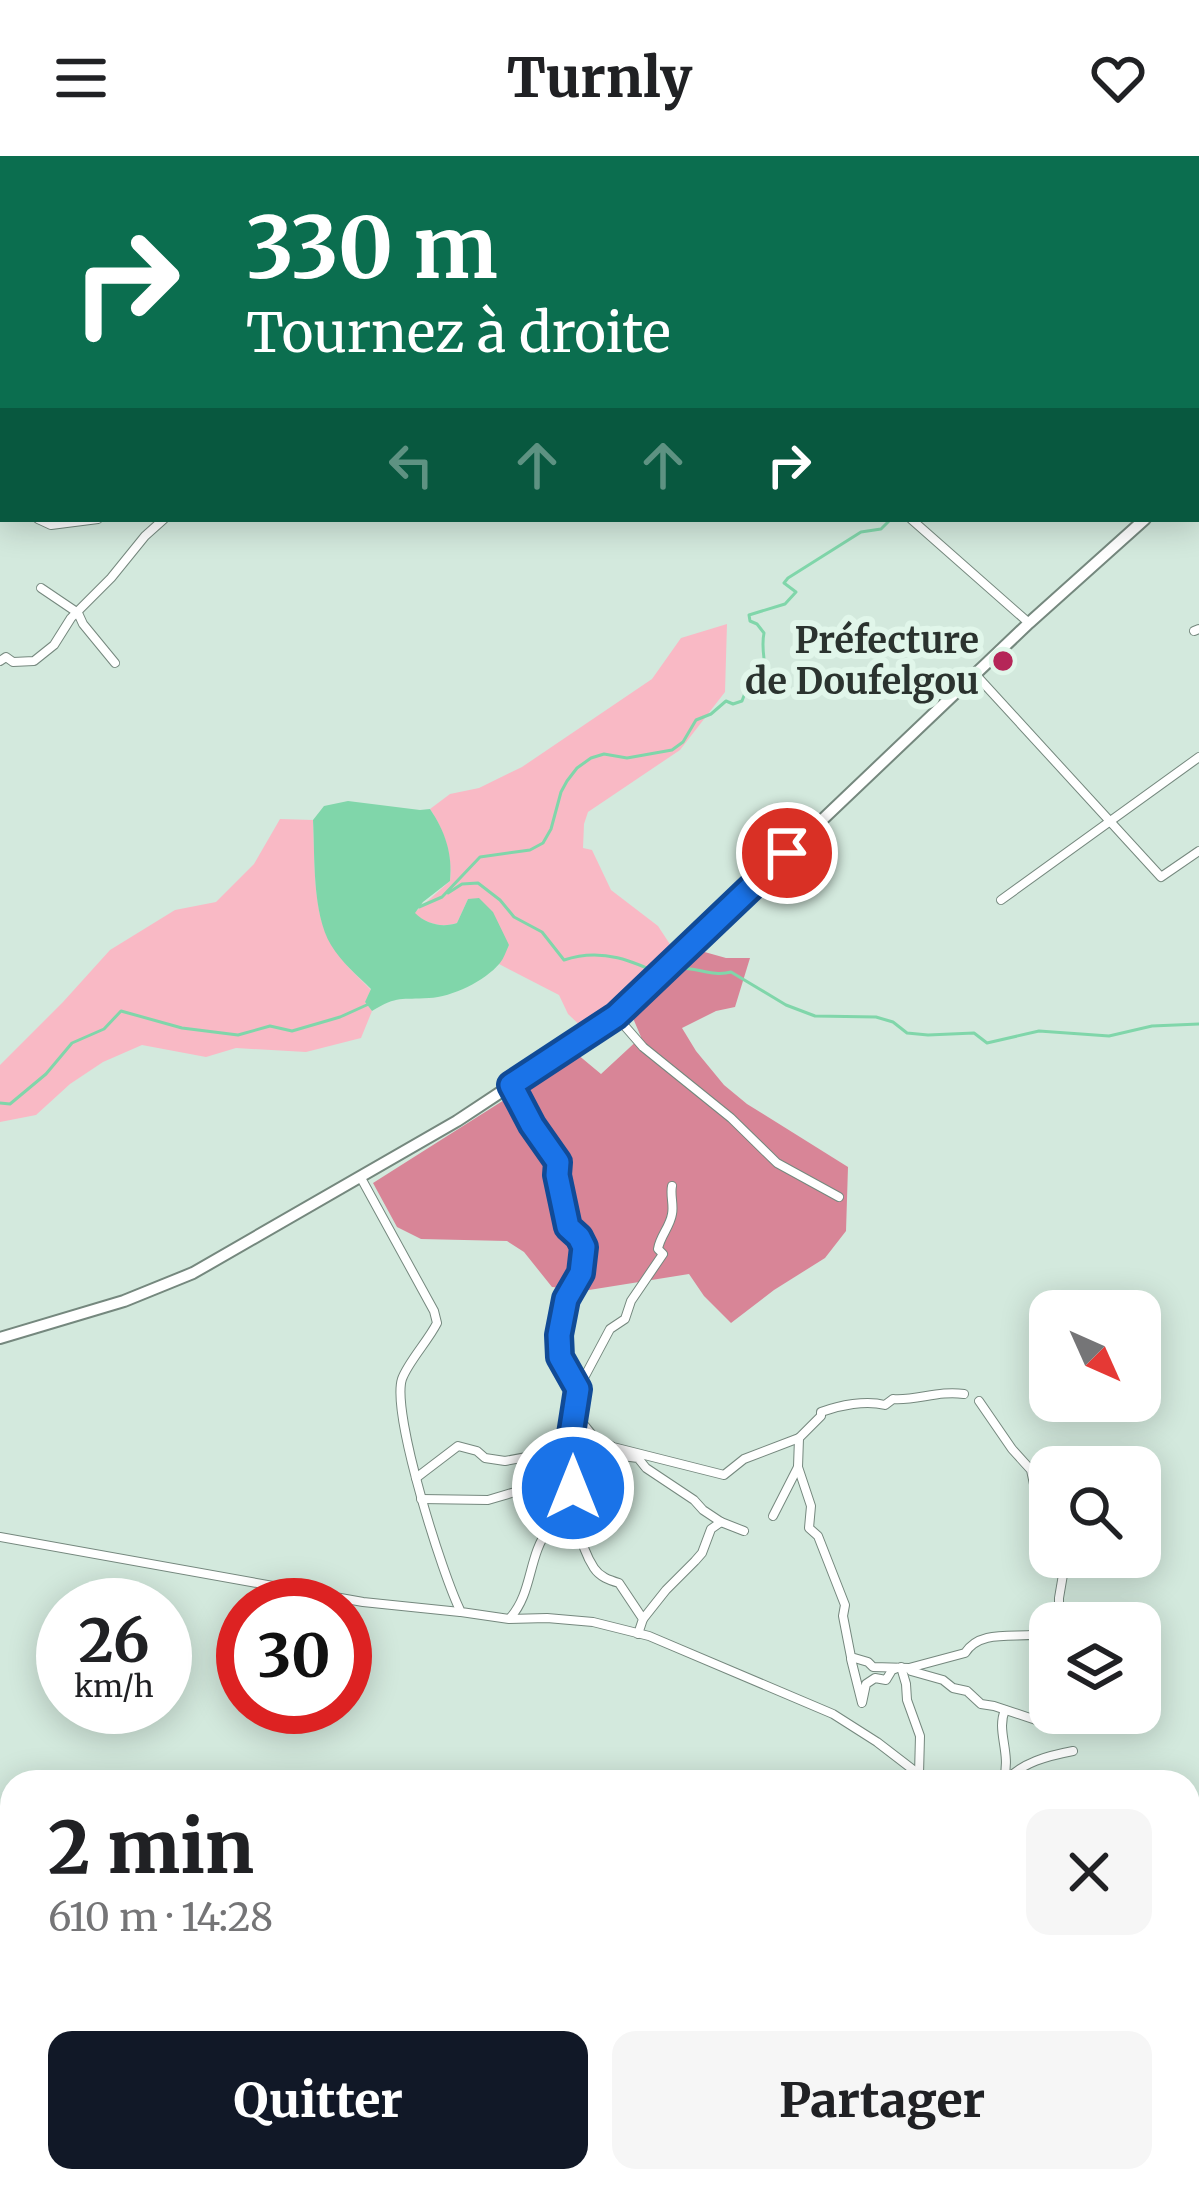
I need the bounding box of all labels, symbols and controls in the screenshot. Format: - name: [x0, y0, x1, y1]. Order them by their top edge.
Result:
- text: Turnly: [507, 44, 692, 112]
- icon: menu: [48, 45, 114, 111]
- icon: heart: [1085, 45, 1151, 111]
- text: 330 m: [246, 195, 498, 301]
- icon: right: [48, 204, 204, 360]
- text: Tournez à droite: [246, 299, 671, 367]
- icon: left: [378, 432, 444, 498]
- icon: ahead: [504, 432, 570, 498]
- icon: ahead: [630, 432, 696, 498]
- icon: right: [756, 432, 822, 498]
- place label: Préfecture de Doufelgou: [745, 618, 979, 704]
- marker: Préfecture de Doufelgou: [990, 648, 1016, 674]
- pin: [736, 802, 838, 904]
- icon: arrive: [754, 820, 820, 886]
- north arrow: [1029, 1290, 1161, 1422]
- map controls: [1029, 1290, 1161, 1734]
- position arrow: [510, 1425, 636, 1551]
- button: search: [1029, 1446, 1161, 1578]
- speed limit sign: 30: [216, 1578, 372, 1734]
- button: layers: [1029, 1602, 1161, 1734]
- text: 26: [78, 1603, 150, 1678]
- text: km/h: [74, 1667, 154, 1705]
- text: 2 min: [48, 1802, 254, 1893]
- button: close: [1026, 1809, 1152, 1935]
- text: 610 m · 14:28: [48, 1893, 273, 1942]
- button: Quitter: [48, 2031, 588, 2169]
- button: Partager: [612, 2031, 1152, 2169]

